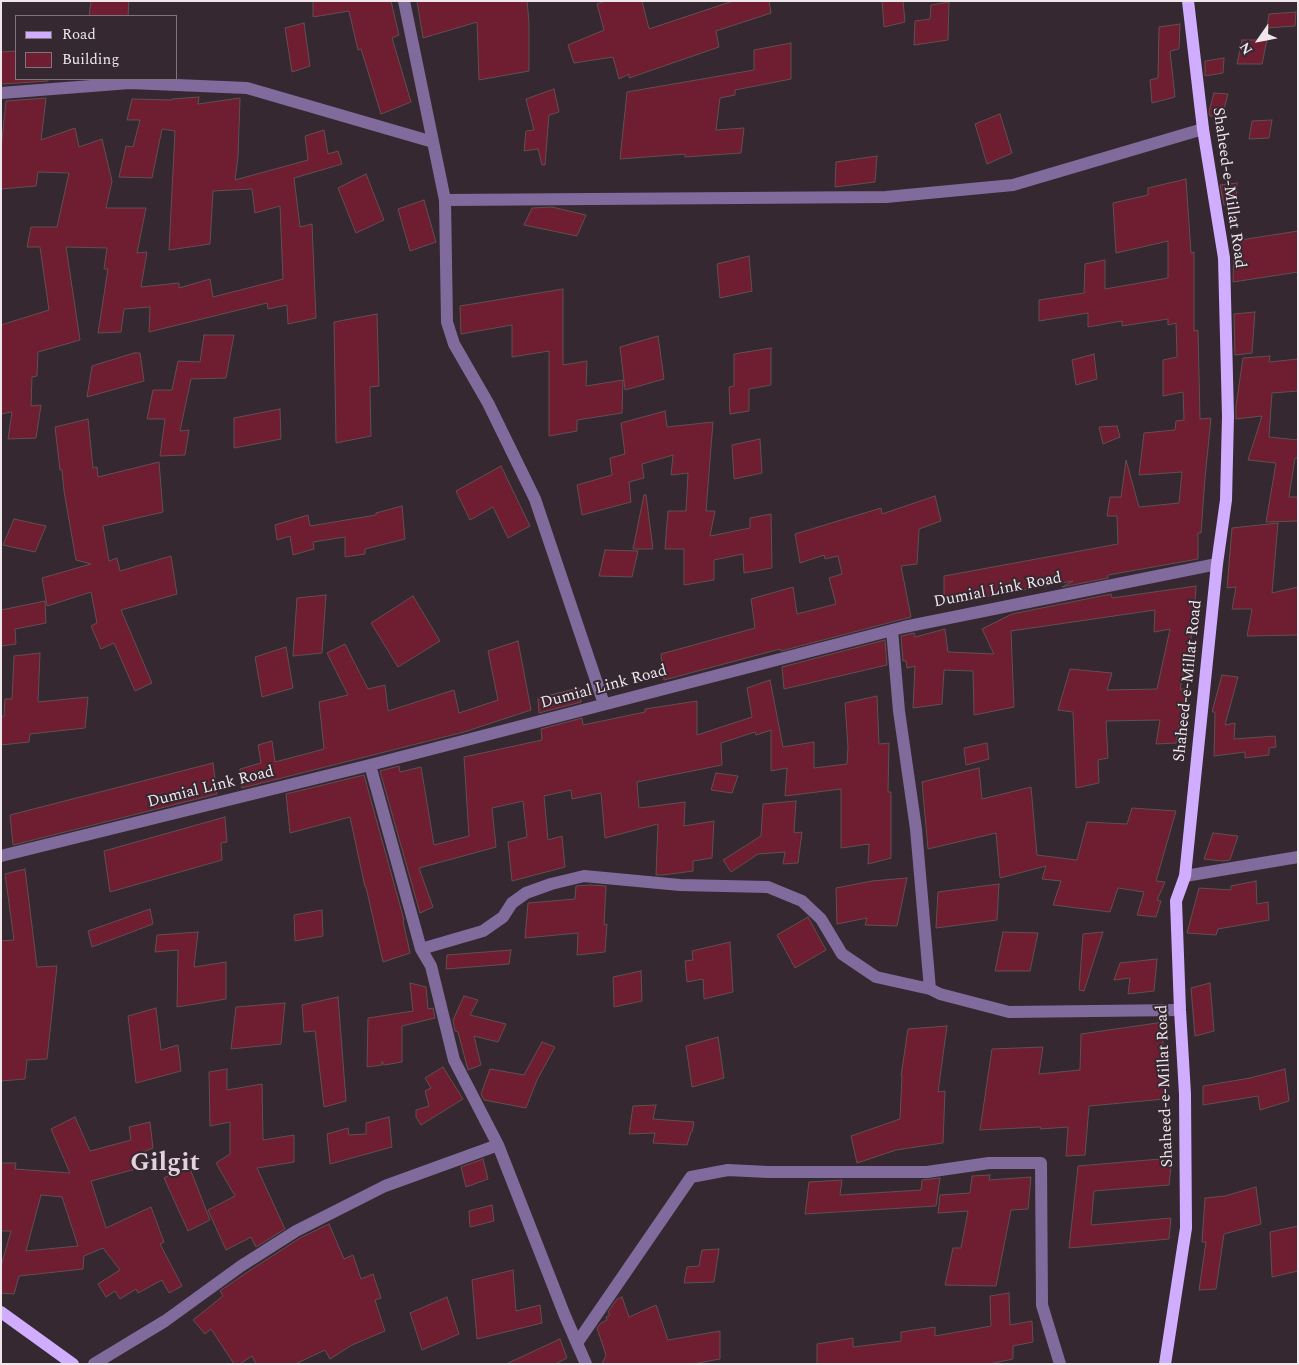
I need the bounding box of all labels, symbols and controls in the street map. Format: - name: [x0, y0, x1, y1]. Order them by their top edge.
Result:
- legend: [15, 15, 178, 80]
- north arrow: [1234, 15, 1284, 65]
- text: Road: [62, 23, 96, 46]
- text: N: [1234, 38, 1258, 59]
- text: Building: [62, 48, 119, 71]
- street label: Shaheed-e-Millat Road: [1207, 106, 1249, 270]
- street label: Dumial Link Road: [932, 569, 1064, 613]
- street label: Shaheed-e-Millat Road: [1171, 599, 1207, 763]
- street label: Dumial Link Road: [539, 662, 669, 714]
- street label: Dumial Link Road: [146, 763, 276, 813]
- street label: Shaheed-e-Millat Road: [1154, 1004, 1178, 1168]
- district label: Gilgit: [130, 1149, 200, 1181]

